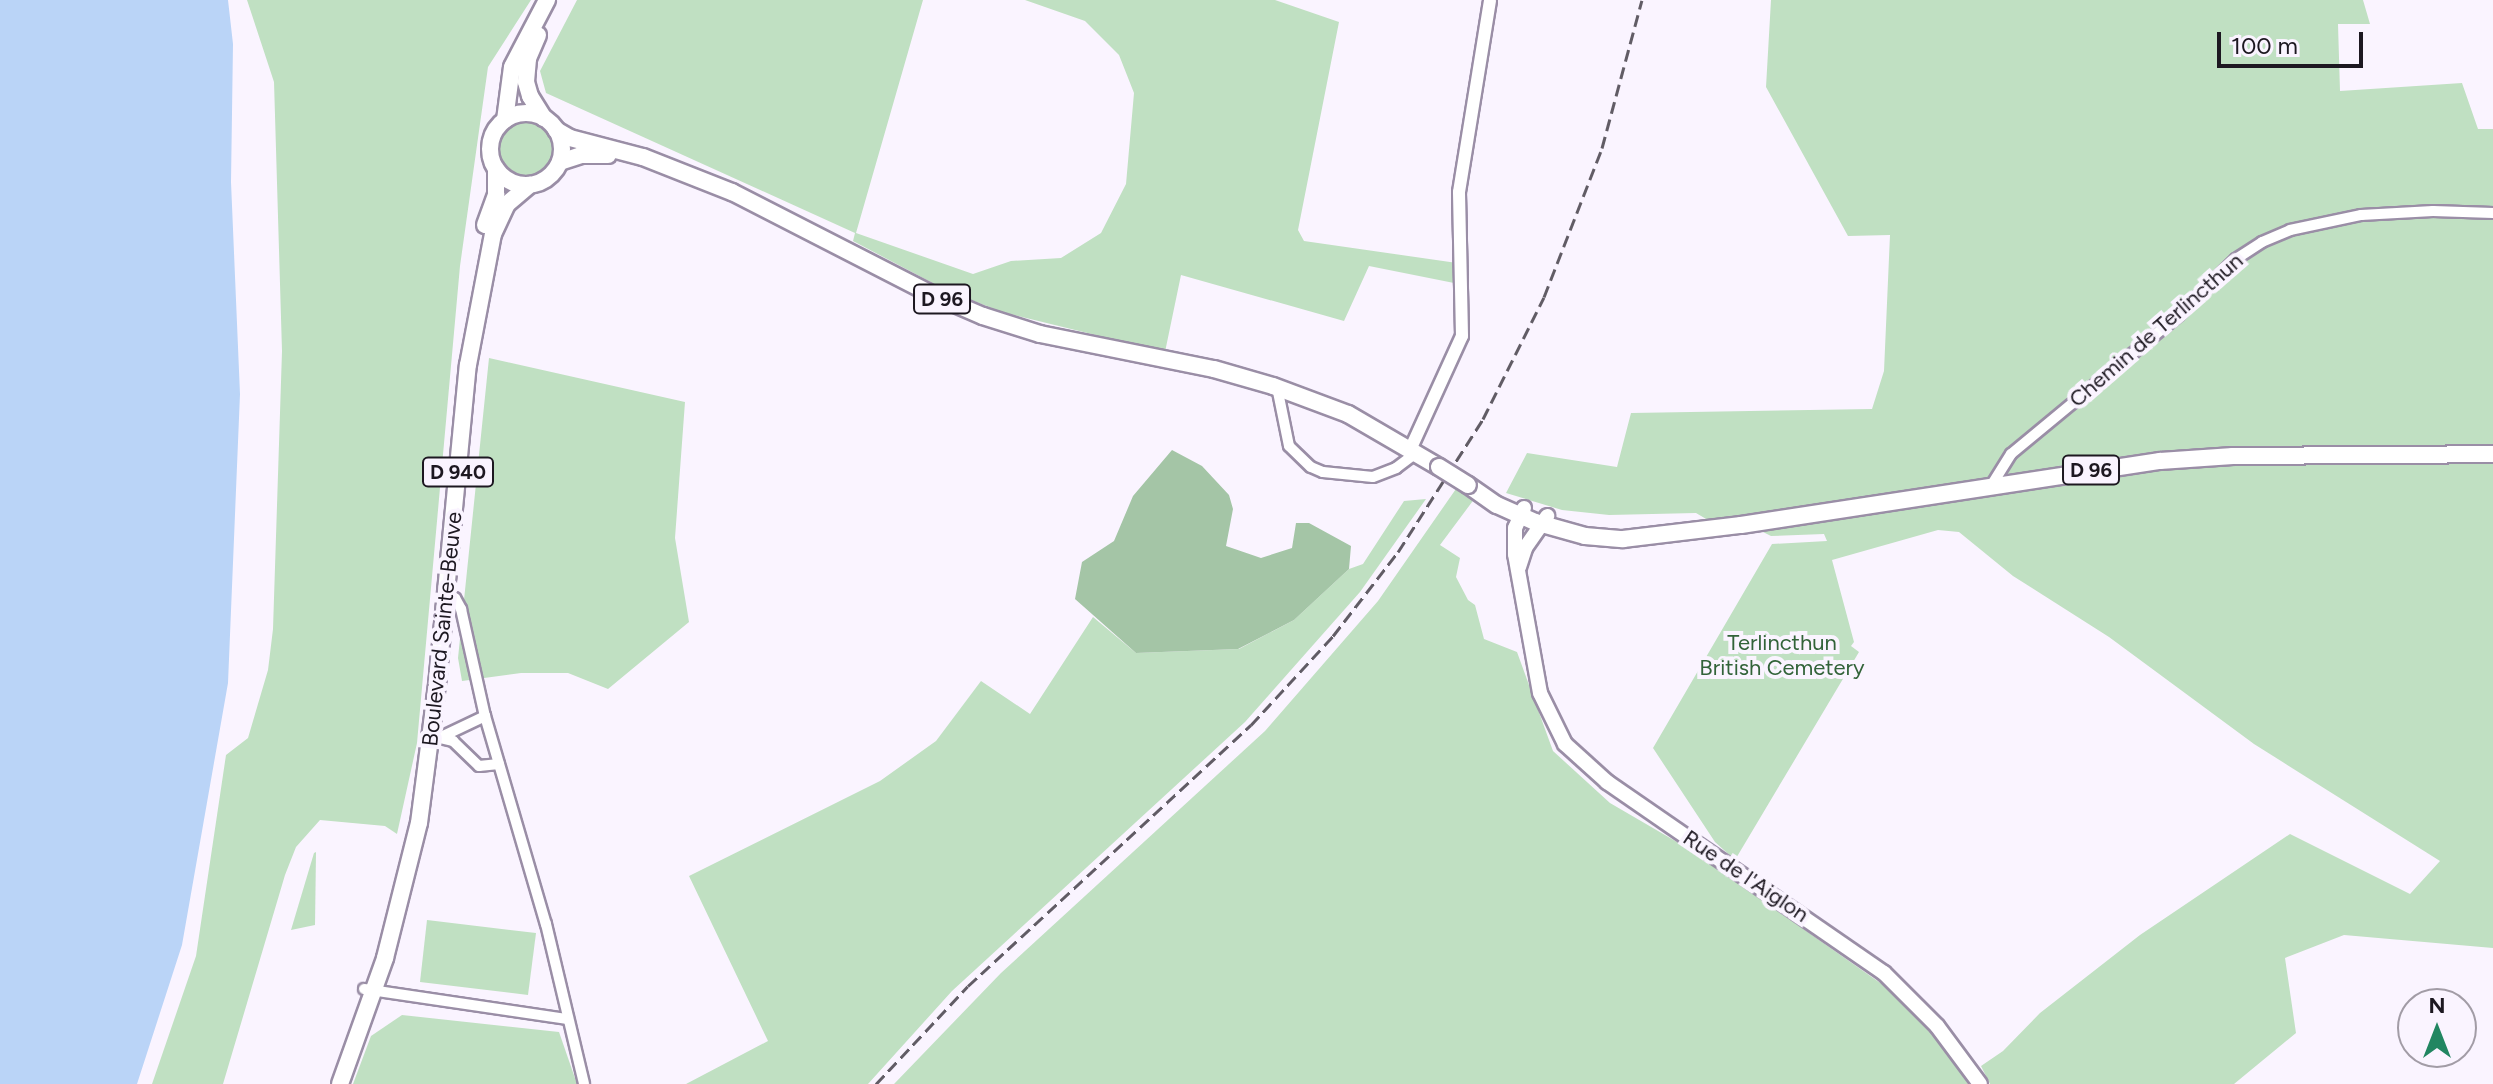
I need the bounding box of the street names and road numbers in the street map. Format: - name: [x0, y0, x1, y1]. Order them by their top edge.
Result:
- street label: Chemin de Terlincthun: [2064, 247, 2248, 413]
- road number: D 96: [912, 283, 972, 315]
- road number: D 96: [2061, 454, 2121, 486]
- road number: D 940: [422, 456, 494, 488]
- street label: Boulevard Sainte-Beuve: [417, 510, 467, 748]
- street label: Rue de l'Aiglon: [1678, 824, 1814, 928]

